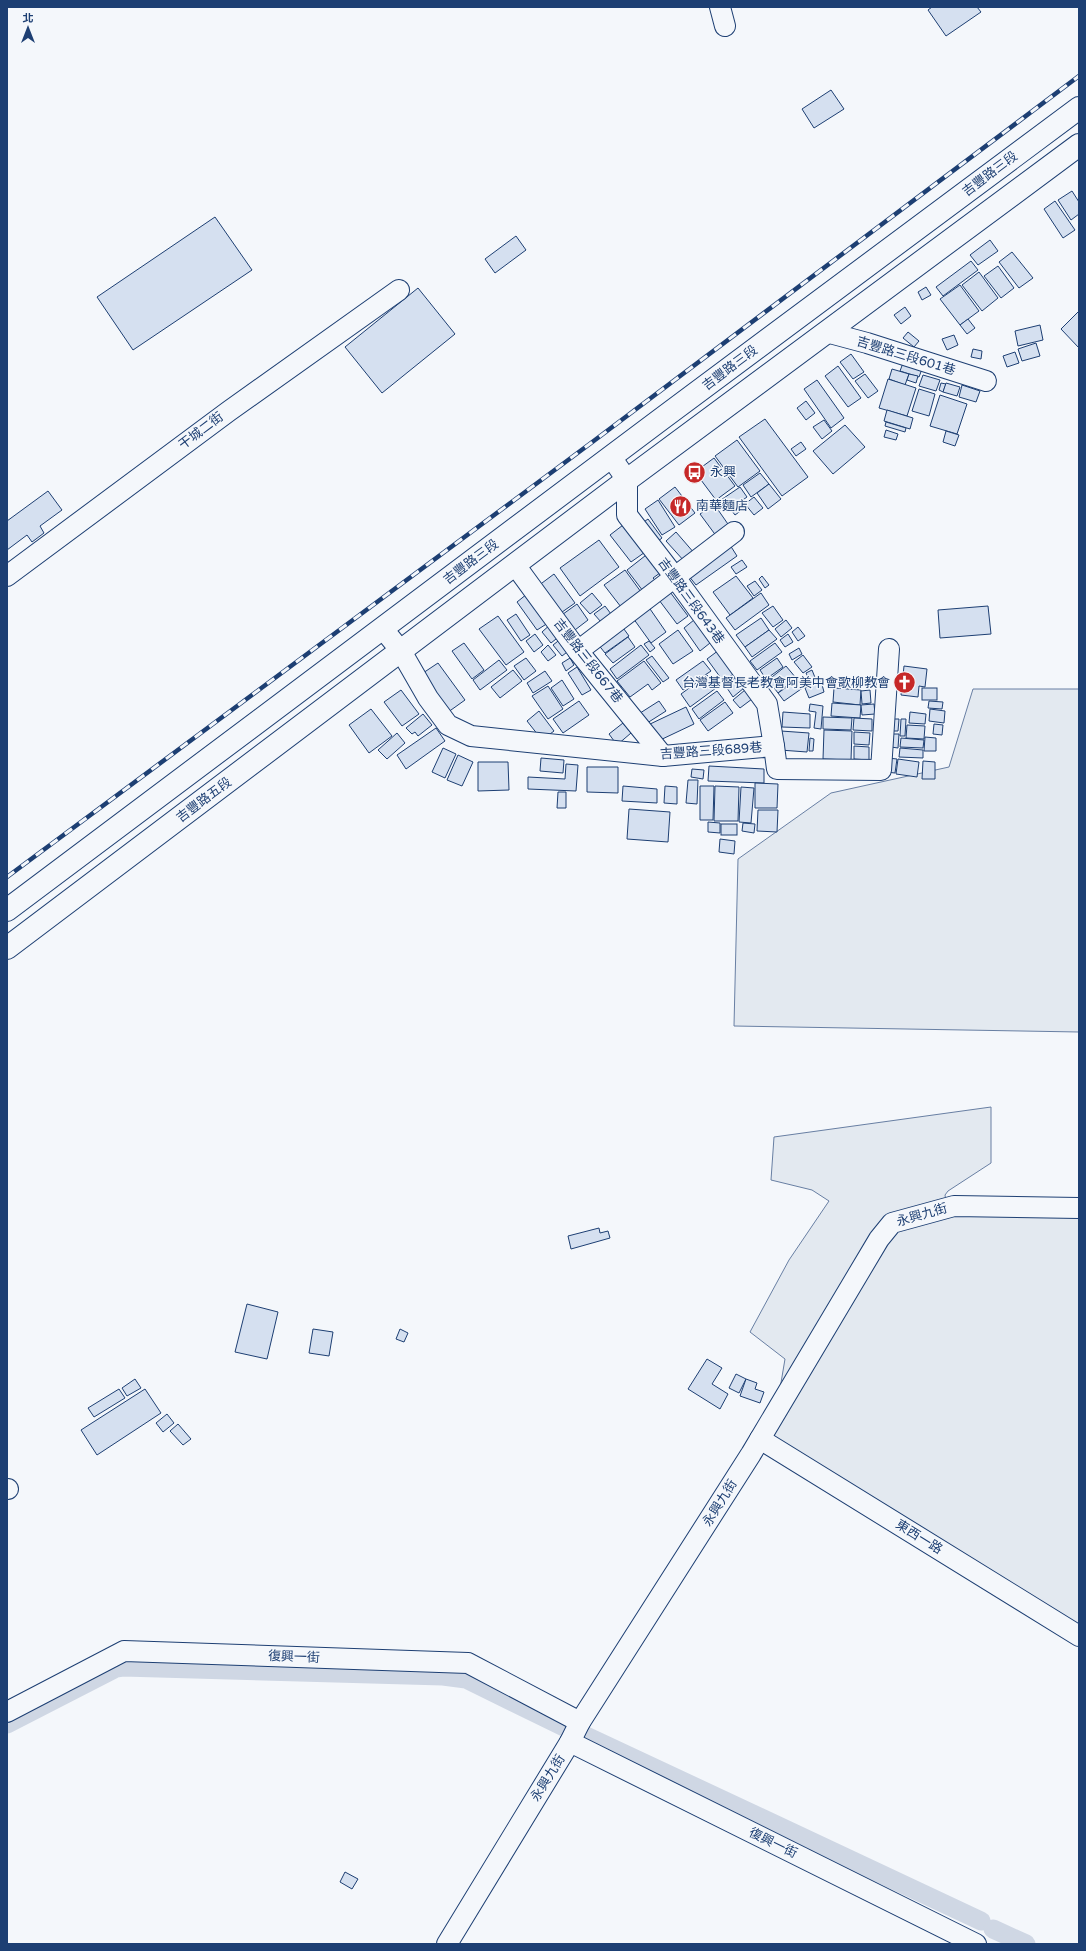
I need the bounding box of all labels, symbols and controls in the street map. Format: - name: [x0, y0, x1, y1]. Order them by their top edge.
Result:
- north arrow: [8, 8, 48, 48]
- text: 北: [23, 12, 34, 25]
- street label: 吉豐路三段: [959, 148, 1021, 200]
- street label: 吉豐路三段601巷: [855, 333, 957, 379]
- street label: 吉豐路三段: [699, 342, 761, 394]
- street label: 干城二街: [175, 409, 227, 453]
- bus stop icon: 永興: [682, 459, 708, 485]
- place label: 永興: [710, 464, 736, 480]
- restaurant icon: 南華麵店: [667, 493, 693, 519]
- place label: 南華麵店: [696, 498, 748, 514]
- street label: 吉豐路三段: [440, 536, 502, 588]
- street label: 吉豐路三段643巷: [654, 555, 728, 647]
- street label: 吉豐路三段667巷: [550, 616, 626, 706]
- church icon: 台灣基督長老教會阿美中會歌柳教會: [892, 670, 918, 696]
- place label: 台灣基督長老教會阿美中會歌柳教會: [682, 675, 890, 691]
- street label: 吉豐路三段689巷: [659, 739, 763, 763]
- street label: 吉豐路五段: [173, 774, 235, 826]
- street label: 永興九街: [895, 1200, 949, 1230]
- street label: 永興九街: [699, 1477, 741, 1529]
- street label: 東西一路: [893, 1516, 945, 1558]
- street label: 復興一街: [268, 1648, 320, 1666]
- street label: 永興九街: [527, 1752, 569, 1804]
- street label: 復興一街: [746, 1824, 800, 1862]

